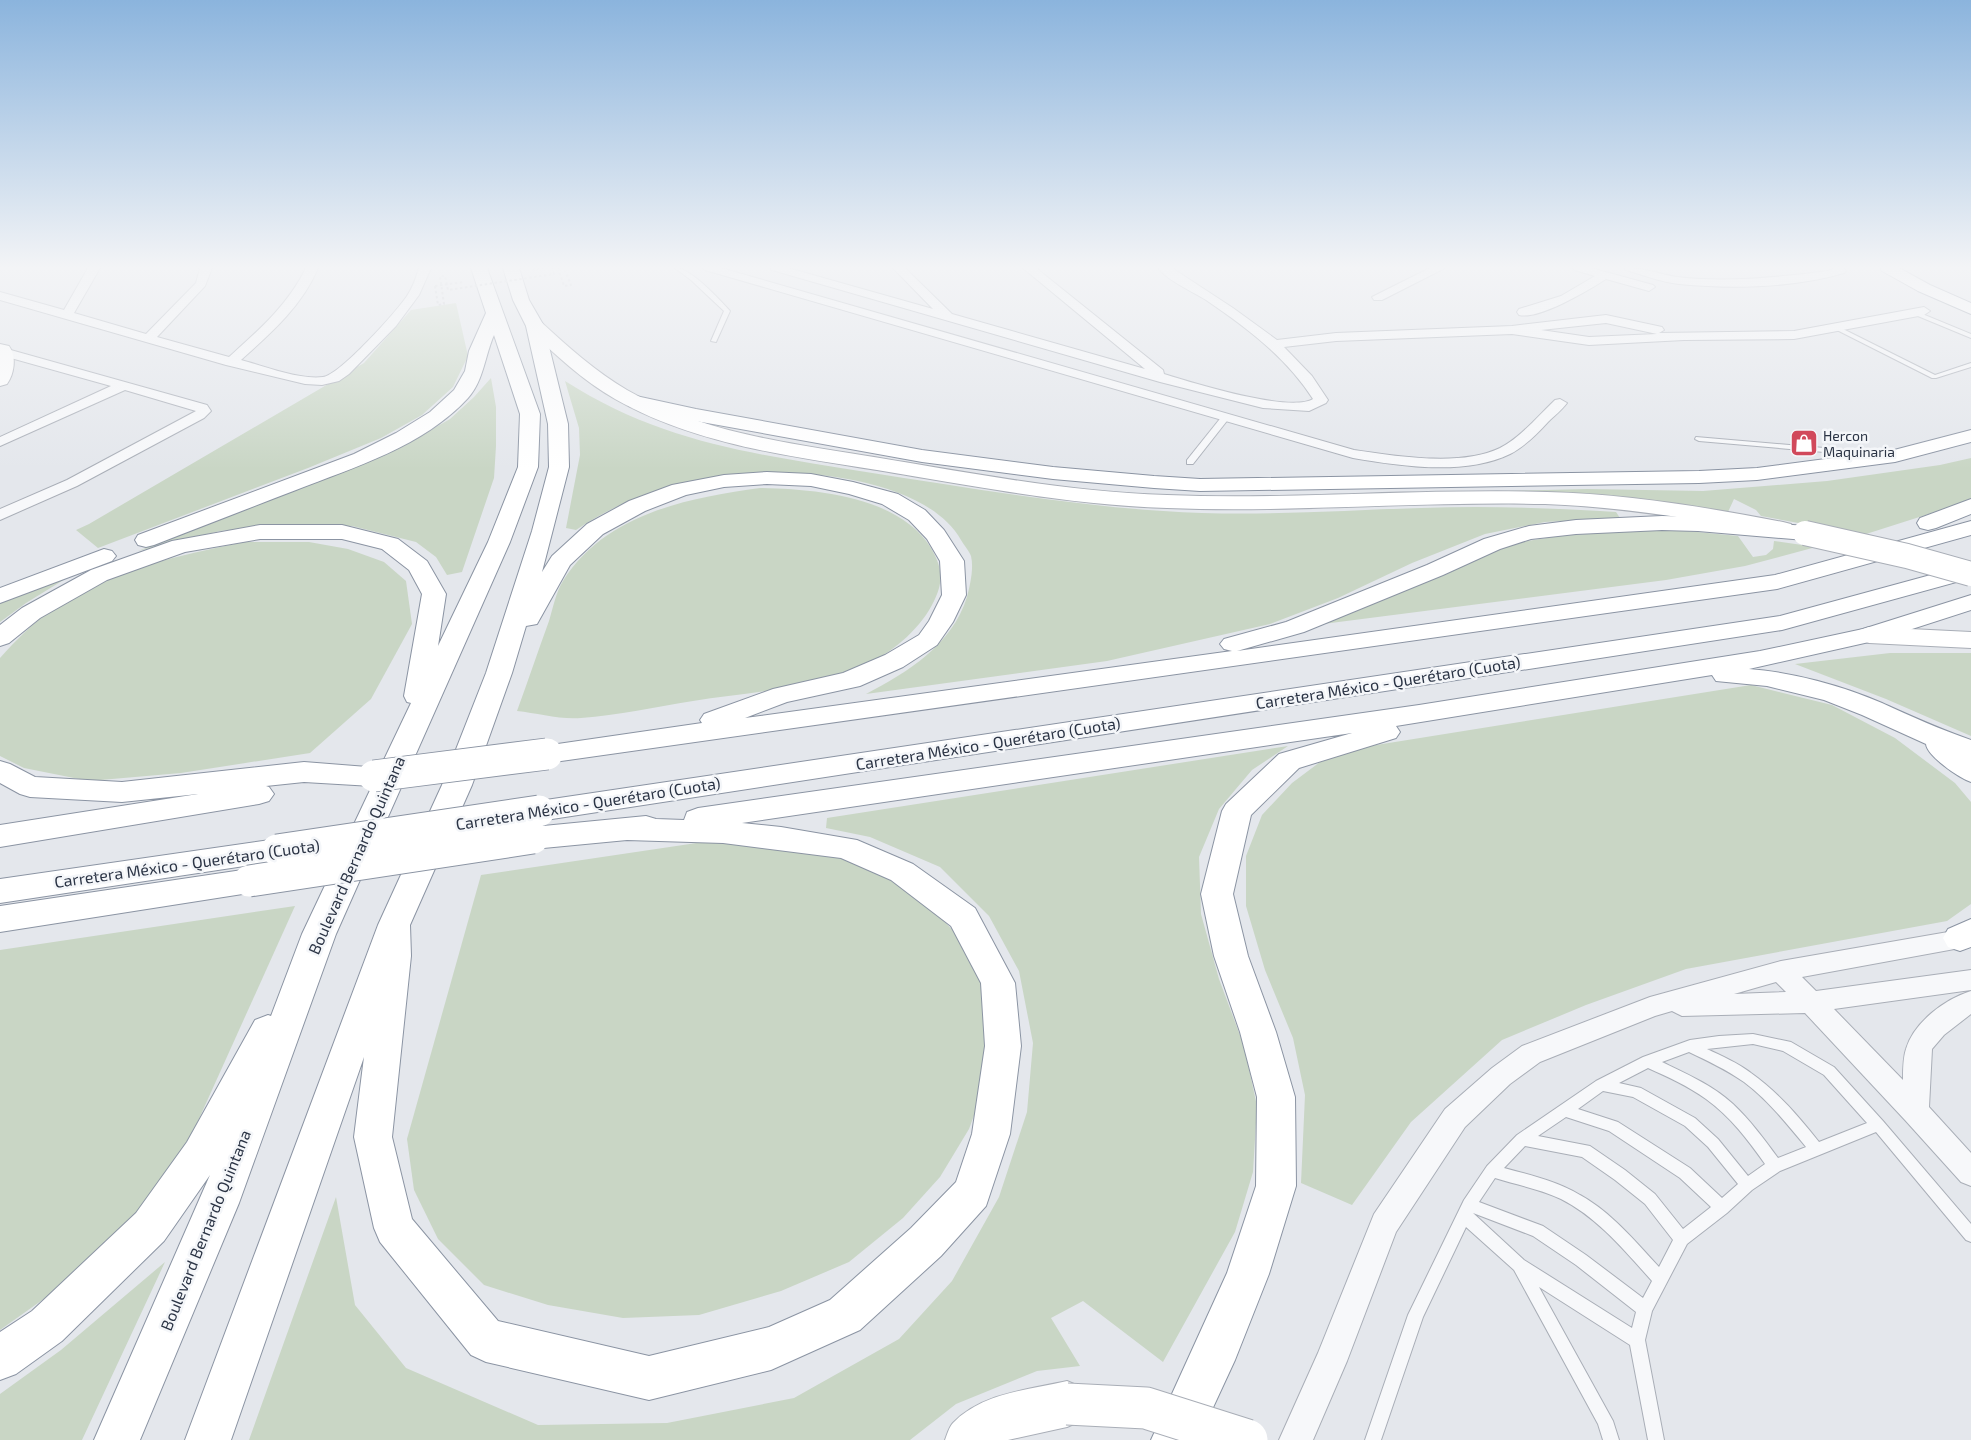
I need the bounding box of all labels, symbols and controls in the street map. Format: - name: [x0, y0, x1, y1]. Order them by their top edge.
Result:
- place label: Hercon Maquinaria: [1823, 427, 1895, 460]
- shop icon: Hercon Maquinaria: [1789, 428, 1819, 458]
- street label: Carretera México - Querétaro (Cuota): [1254, 652, 1522, 713]
- street label: Carretera México - Querétaro (Cuota): [854, 713, 1122, 774]
- street label: Boulevard Bernardo Quintana: [304, 753, 409, 957]
- street label: Carretera México - Querétaro (Cuota): [454, 773, 722, 834]
- street label: Carretera México - Querétaro (Cuota): [53, 835, 321, 892]
- street label: Boulevard Bernardo Quintana: [156, 1127, 255, 1333]

